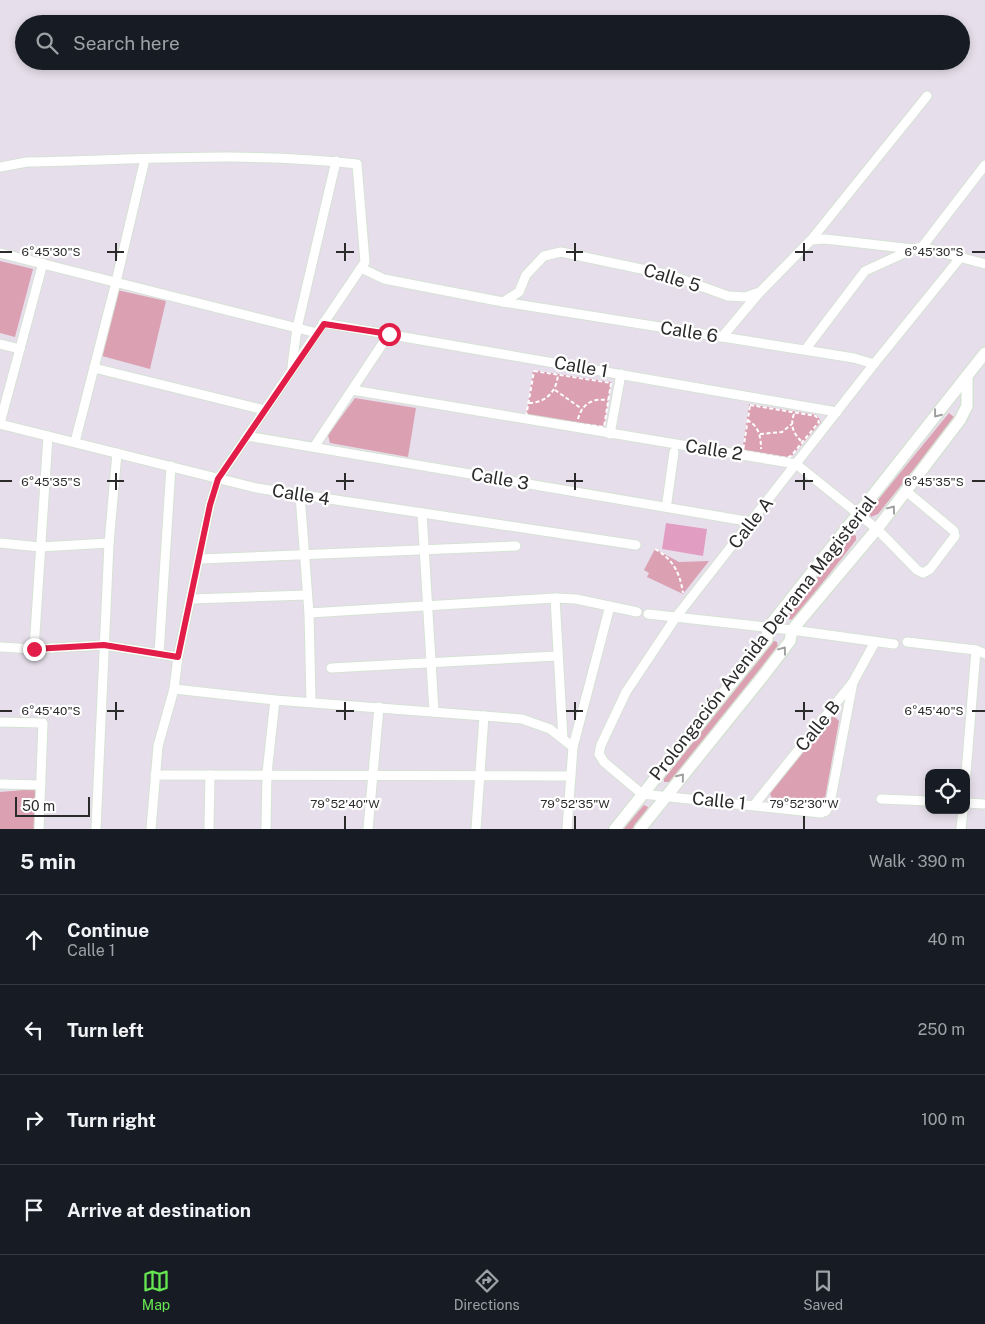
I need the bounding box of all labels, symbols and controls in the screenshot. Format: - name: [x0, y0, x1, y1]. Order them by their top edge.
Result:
- search box: [15, 15, 970, 70]
- icon: search: [33, 29, 61, 57]
- text: Search here: [73, 32, 180, 54]
- text: 6°45'30"S: [21, 245, 81, 259]
- text: 6°45'30"S: [904, 245, 964, 259]
- street label: Calle 5: [641, 259, 703, 296]
- street label: Calle 6: [659, 317, 719, 346]
- route start: [378, 323, 401, 346]
- street label: Calle 1: [553, 351, 610, 382]
- one-way arrow: [934, 408, 943, 418]
- street label: Calle 2: [684, 435, 744, 464]
- street label: Calle 3: [470, 463, 531, 494]
- text: 6°45'35"S: [21, 475, 81, 489]
- text: 6°45'35"S: [904, 475, 964, 489]
- street label: Calle 4: [271, 480, 331, 509]
- street label: Prolongación Avenida Derrama Magisterial: [645, 491, 880, 784]
- street label: Calle A: [724, 493, 777, 553]
- one-way arrow: [887, 506, 895, 515]
- route end: [23, 638, 46, 661]
- one-way arrow: [777, 647, 785, 656]
- street label: Calle B: [791, 696, 844, 755]
- text: 6°45'40"S: [21, 704, 81, 718]
- text: 6°45'40"S: [904, 704, 964, 718]
- map controls: [925, 769, 970, 814]
- button: locate: [925, 769, 970, 814]
- one-way arrow: [676, 774, 684, 783]
- street label: Calle 1: [691, 787, 747, 814]
- scale bar: [15, 794, 90, 817]
- text: 79°52'40"W: [310, 797, 380, 811]
- text: 79°52'35"W: [540, 797, 610, 811]
- text: 79°52'30"W: [769, 797, 839, 811]
- text: 50 m: [22, 798, 55, 814]
- text: 5 min: [20, 849, 76, 874]
- text: Walk · 390 m: [869, 852, 965, 871]
- text: Continue: [67, 919, 149, 941]
- icon: ahead: [20, 926, 48, 954]
- text: 40 m: [927, 930, 965, 949]
- text: Calle 1: [67, 941, 115, 960]
- icon: left: [20, 1016, 48, 1044]
- text: Turn left: [67, 1019, 144, 1041]
- text: 250 m: [918, 1020, 965, 1039]
- icon: right: [20, 1106, 48, 1134]
- text: Turn right: [67, 1109, 156, 1131]
- text: 100 m: [921, 1110, 965, 1129]
- icon: arrive: [20, 1196, 48, 1224]
- text: Arrive at destination: [67, 1199, 251, 1221]
- tab: Map: [142, 1267, 170, 1313]
- tab: Directions: [454, 1267, 520, 1313]
- tab: Saved: [803, 1267, 843, 1313]

